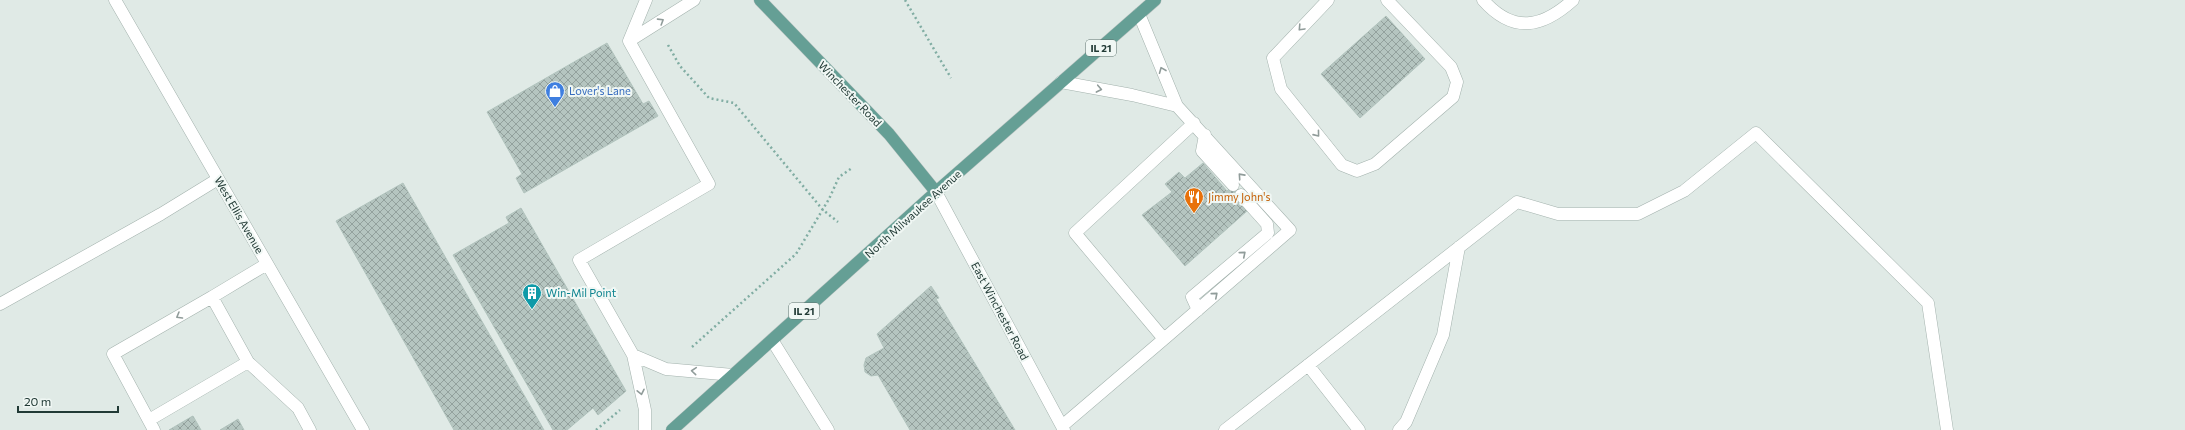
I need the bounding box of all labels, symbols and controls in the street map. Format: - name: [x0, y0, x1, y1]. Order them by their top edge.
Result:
- one-way arrow: [657, 18, 664, 25]
- one-way arrow: [1298, 23, 1306, 31]
- road number: IL 21: [1086, 40, 1116, 56]
- street label: Winchester Road: [816, 58, 885, 129]
- one-way arrow: [1158, 66, 1166, 73]
- shop icon: Lover's Lane: [544, 80, 566, 108]
- place label: Lover's Lane: [569, 84, 631, 97]
- one-way arrow: [1096, 84, 1102, 92]
- one-way arrow: [1312, 129, 1319, 136]
- street label: North Milwaukee Avenue: [862, 167, 964, 260]
- one-way arrow: [1239, 173, 1246, 181]
- street label: West Ellis Avenue: [212, 174, 267, 256]
- restaurant icon: Jimmy John's: [1183, 186, 1205, 214]
- place label: Jimmy John's: [1208, 190, 1271, 204]
- one-way arrow: [1239, 251, 1246, 258]
- street label: East Winchester Road: [969, 260, 1032, 362]
- building icon: Win-Mil Point: [521, 282, 543, 310]
- place label: Win-Mil Point: [546, 286, 617, 299]
- one-way arrow: [1210, 292, 1218, 299]
- road number: IL 21: [789, 303, 819, 319]
- one-way arrow: [176, 312, 183, 319]
- one-way arrow: [691, 367, 697, 376]
- scale bar: [18, 388, 118, 414]
- one-way arrow: [636, 389, 644, 395]
- text: 20 m: [24, 394, 51, 408]

